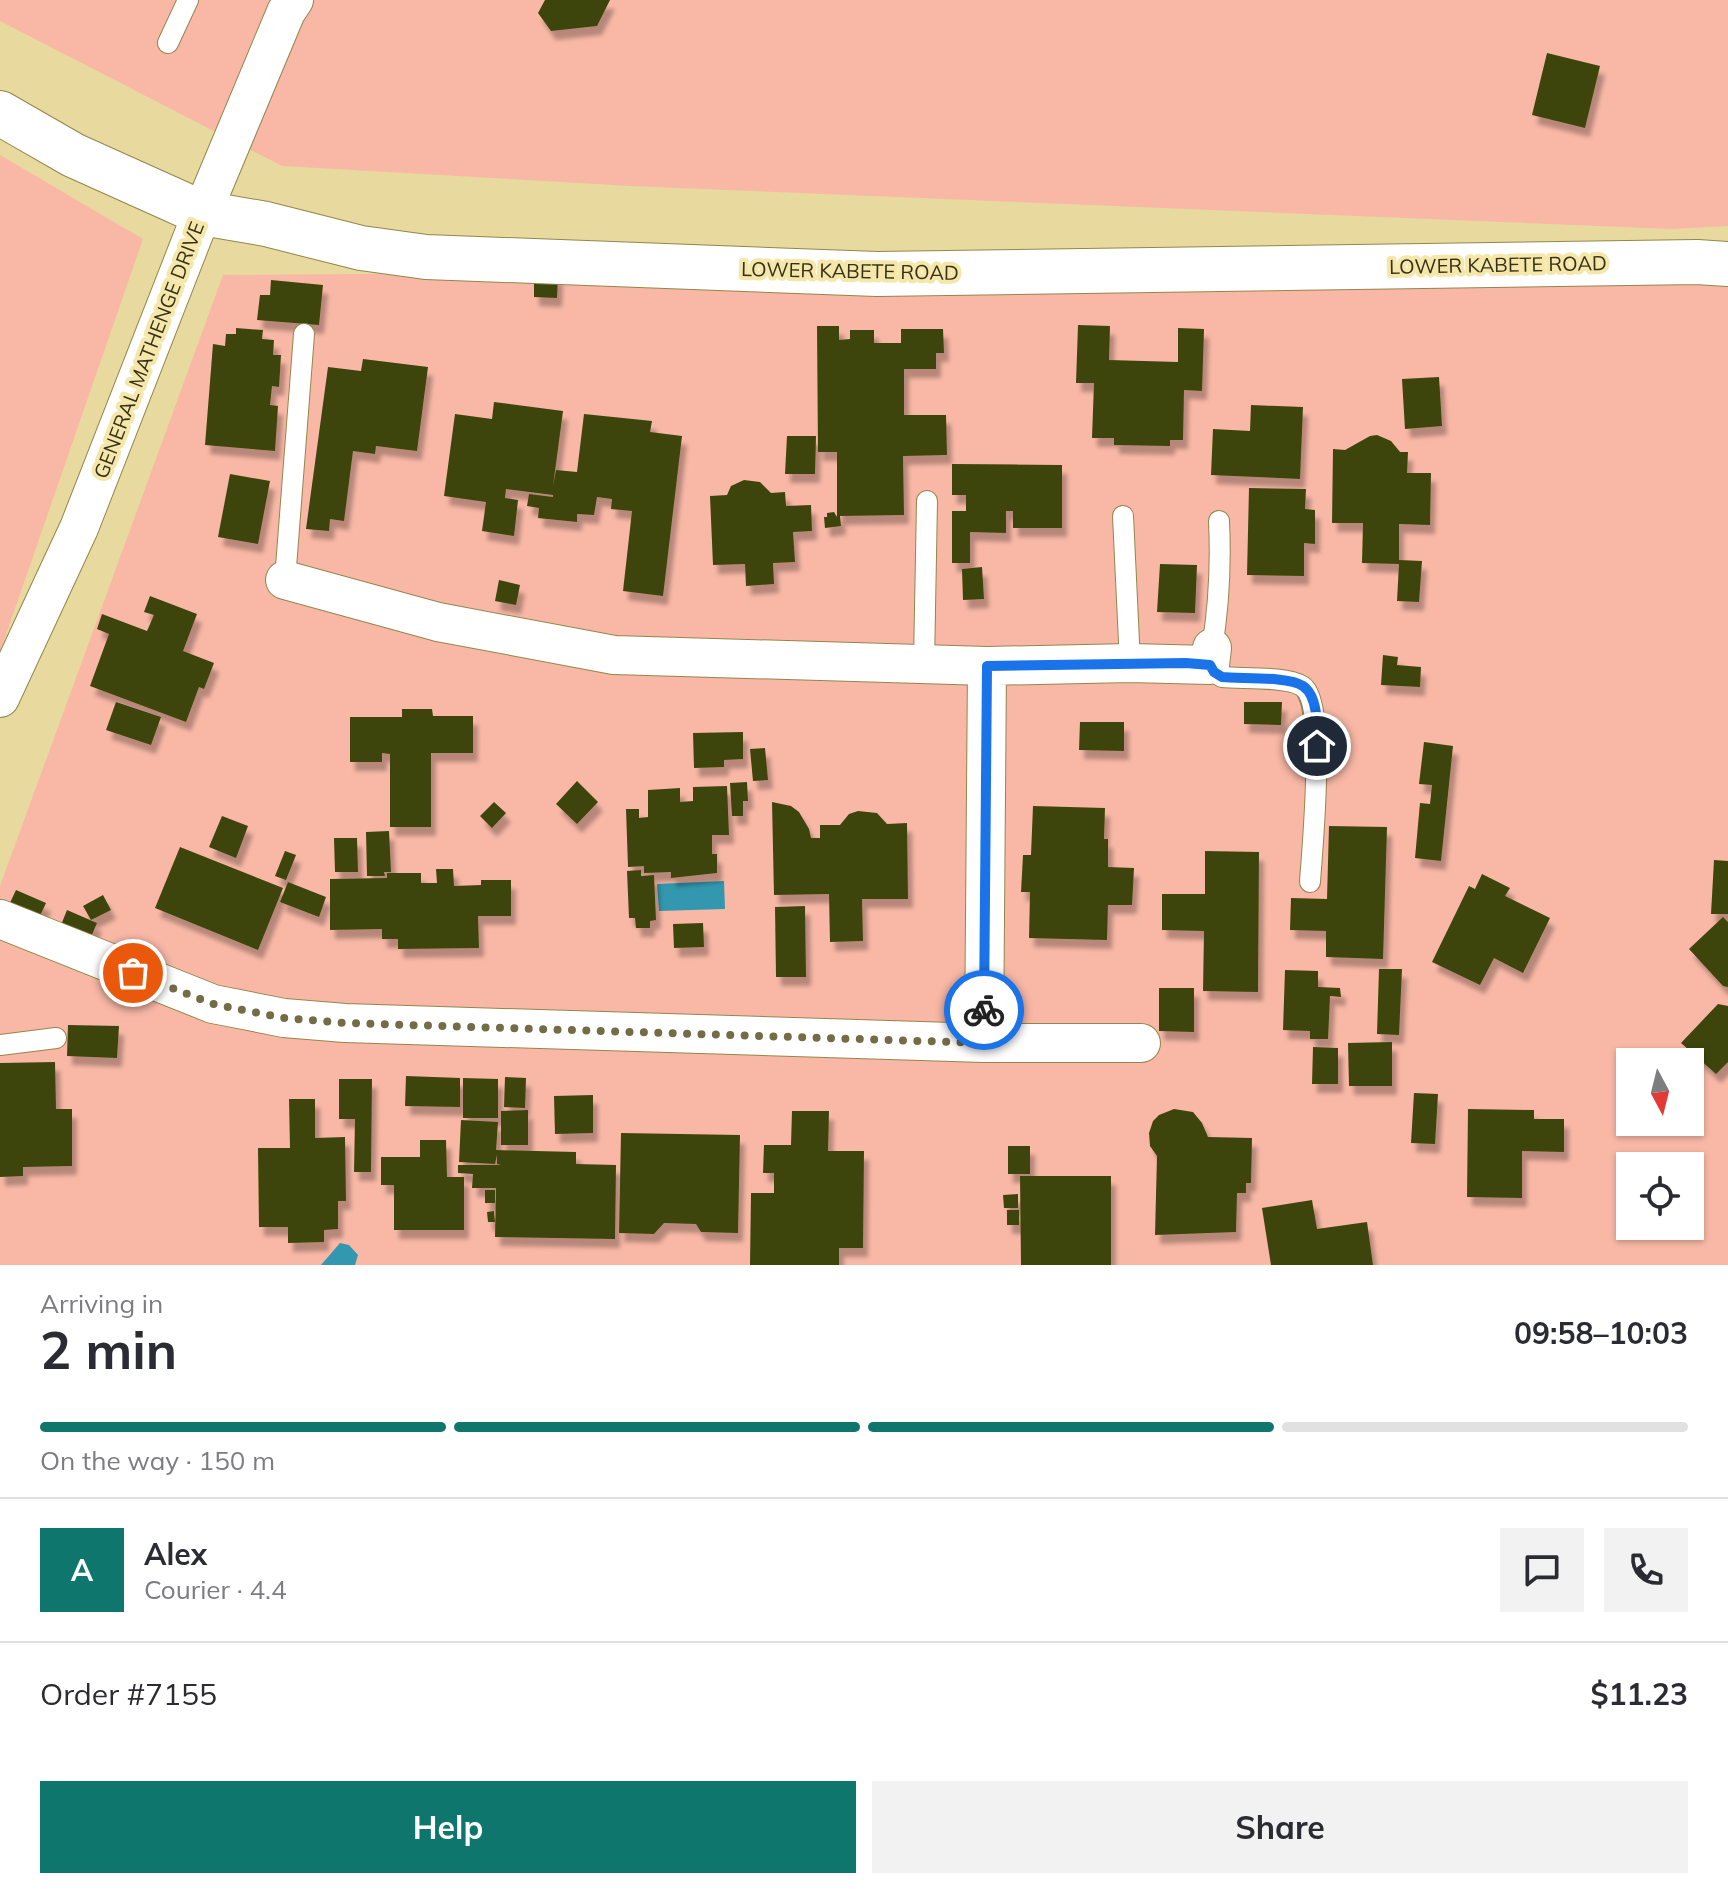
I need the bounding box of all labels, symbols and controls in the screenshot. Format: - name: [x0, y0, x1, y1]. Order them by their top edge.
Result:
- street label: GENERAL MATHENGE DRIVE: [88, 218, 209, 482]
- street label: LOWER KABETE ROAD: [1389, 250, 1607, 279]
- street label: LOWER KABETE ROAD: [741, 256, 959, 285]
- pin: [1283, 712, 1351, 780]
- icon: home: [1295, 724, 1339, 768]
- pin: [99, 939, 167, 1007]
- icon: bag: [111, 951, 155, 995]
- courier: [944, 970, 1024, 1050]
- icon: bike: [962, 988, 1006, 1032]
- north arrow: [1616, 1048, 1704, 1136]
- map controls: [1616, 1048, 1704, 1240]
- button: locate: [1616, 1152, 1704, 1240]
- text: Arriving in: [40, 1287, 163, 1320]
- text: 09:58–10:03: [1514, 1314, 1688, 1352]
- text: 2 min: [40, 1317, 177, 1382]
- text: On the way · 150 m: [40, 1444, 275, 1477]
- button: chat: [1500, 1528, 1584, 1612]
- button: phone: [1604, 1528, 1688, 1612]
- text: Alex: [144, 1535, 207, 1573]
- text: A: [71, 1551, 93, 1589]
- text: Courier · 4.4: [144, 1573, 287, 1606]
- text: Order #7155: [40, 1675, 217, 1713]
- text: $11.23: [1591, 1675, 1688, 1713]
- button: Help: [40, 1781, 856, 1873]
- button: Share: [872, 1781, 1688, 1873]

